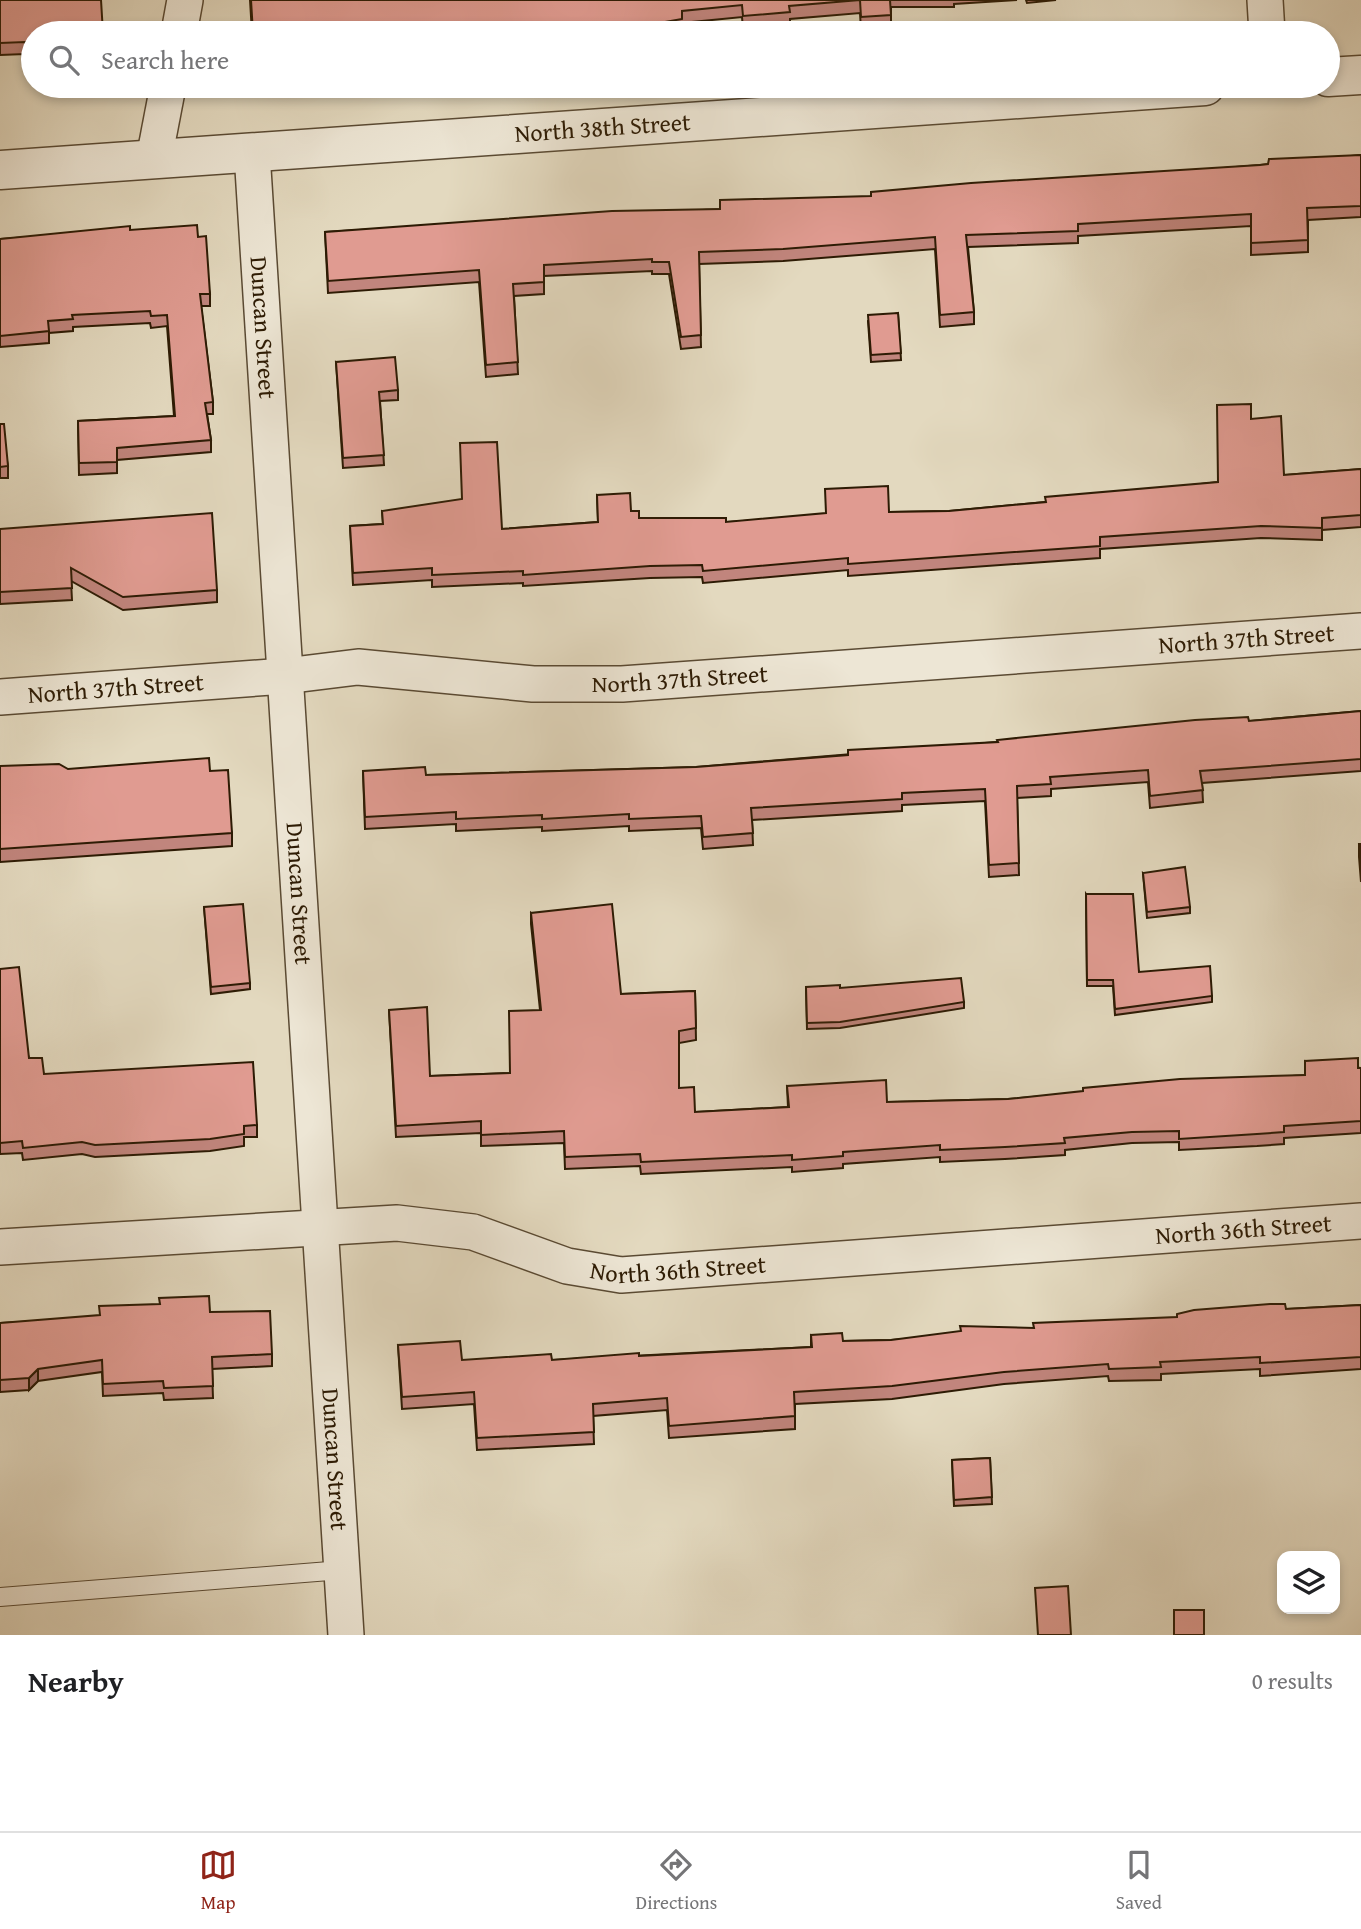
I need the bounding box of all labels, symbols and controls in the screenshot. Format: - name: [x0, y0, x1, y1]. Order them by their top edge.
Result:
- search box: [21, 21, 1340, 98]
- text: Search here: [101, 40, 229, 79]
- icon: search: [45, 41, 83, 79]
- street label: North 38th Street: [513, 104, 692, 151]
- street label: Duncan Street: [242, 255, 286, 400]
- street label: North 37th Street: [1157, 615, 1336, 662]
- street label: North 37th Street: [592, 656, 769, 701]
- street label: North 37th Street: [26, 664, 205, 712]
- street label: Duncan Street: [277, 821, 321, 966]
- street label: North 36th Street: [1154, 1205, 1333, 1253]
- street label: North 36th Street: [588, 1246, 768, 1292]
- street label: Duncan Street: [313, 1387, 357, 1532]
- map controls: [1277, 1551, 1340, 1614]
- button: layers: [1277, 1551, 1340, 1614]
- text: Nearby: [28, 1659, 124, 1703]
- text: 0 results: [1252, 1664, 1333, 1697]
- tab: Map: [199, 1846, 237, 1916]
- tab: Directions: [636, 1846, 717, 1916]
- tab: Saved: [1116, 1846, 1162, 1916]

